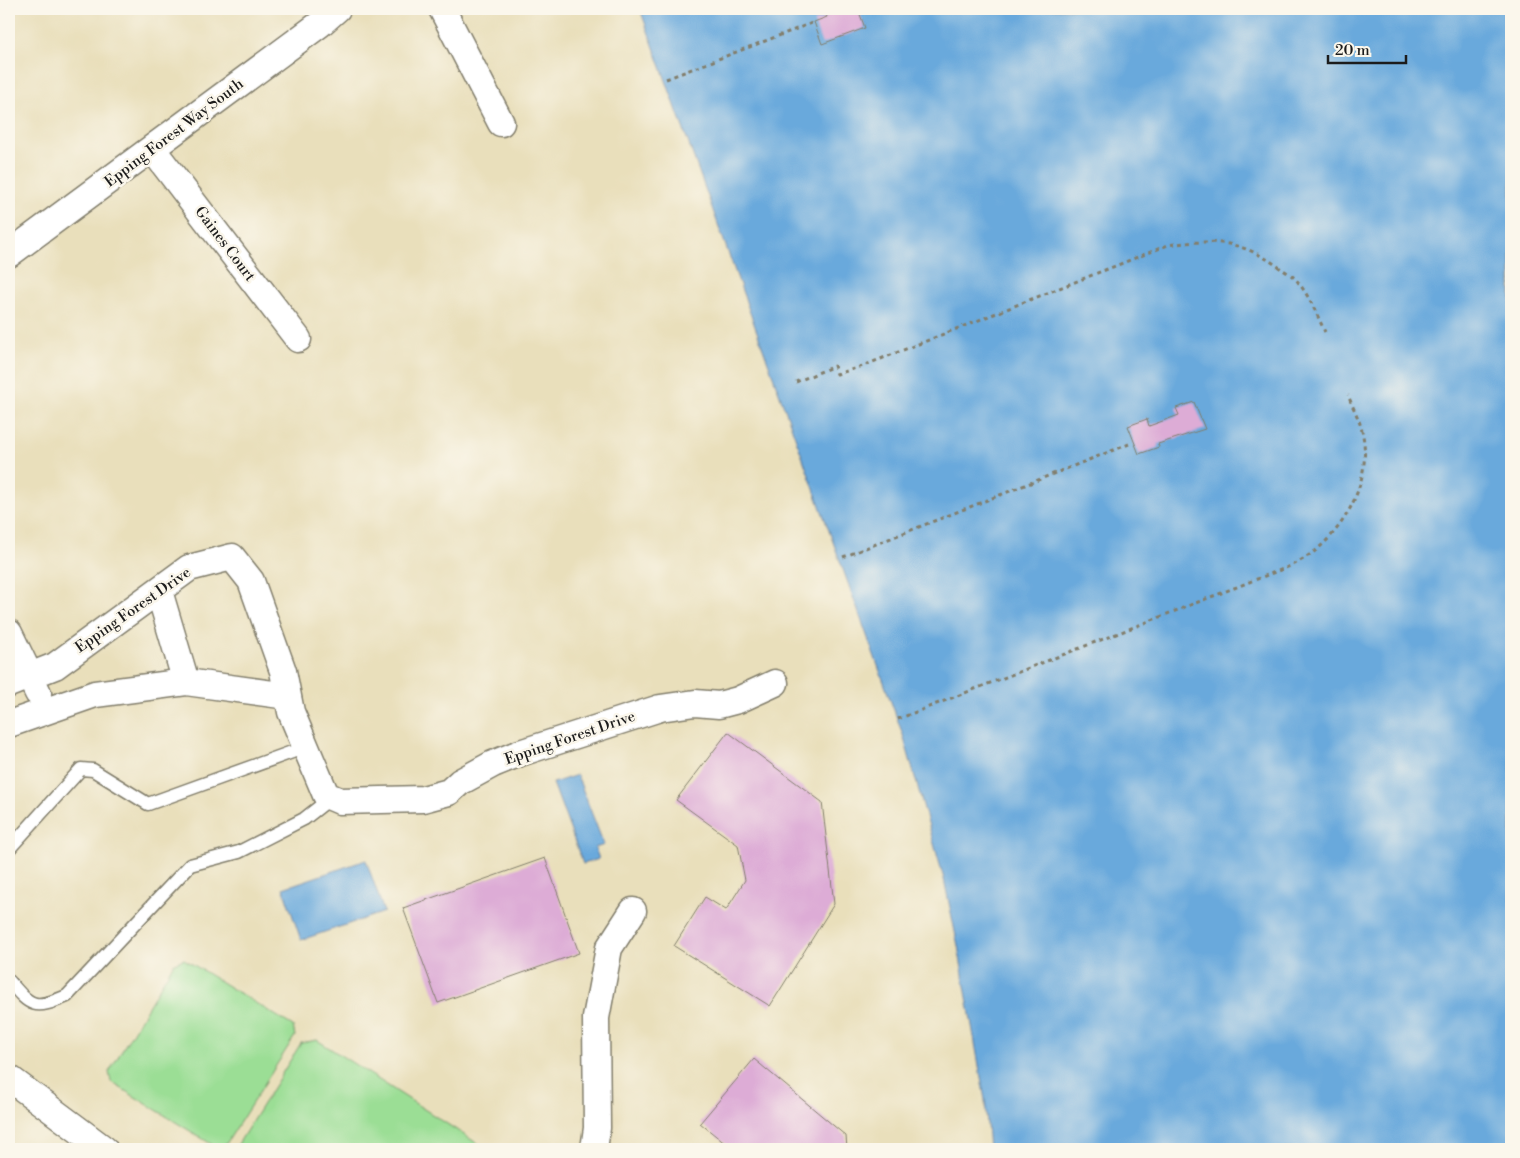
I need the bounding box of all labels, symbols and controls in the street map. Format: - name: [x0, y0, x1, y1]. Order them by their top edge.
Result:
- scale bar: [1328, 32, 1405, 64]
- text: 20 m: [1335, 41, 1370, 60]
- street label: Epping Forest Way South: [101, 74, 247, 192]
- street label: Gaines Court: [191, 203, 260, 286]
- street label: Epping Forest Drive: [71, 563, 195, 657]
- street label: Epping Forest Drive: [502, 707, 638, 769]

